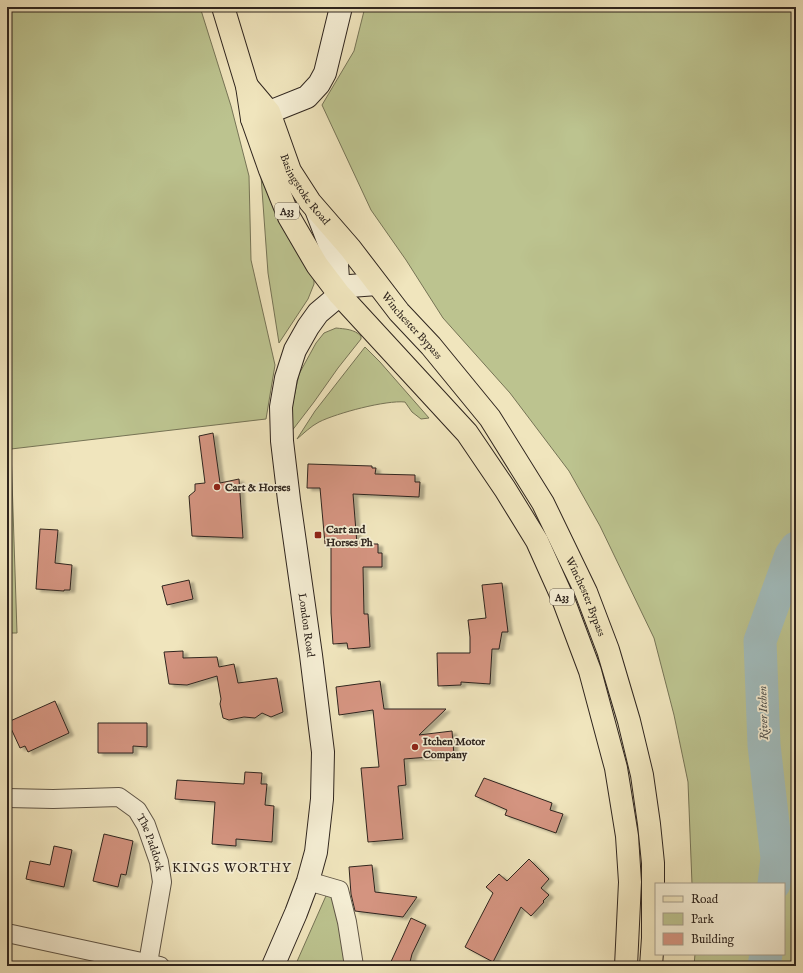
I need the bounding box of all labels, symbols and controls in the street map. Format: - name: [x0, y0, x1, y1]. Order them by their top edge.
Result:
- street label: Basingstoke Road: [276, 152, 333, 228]
- road number: A33: [275, 203, 299, 219]
- street label: Winchester Bypass: [378, 289, 445, 363]
- place label: Cart & Horses: [225, 481, 291, 495]
- marker: Cart & Horses: [212, 482, 222, 492]
- place label: Cart and Horses Ph: [326, 523, 373, 550]
- marker: Cart and Horses Ph: [313, 530, 323, 540]
- street label: Winchester Bypass: [562, 555, 608, 639]
- road number: A33: [550, 589, 574, 605]
- street label: London Road: [295, 592, 317, 658]
- water label: River Itchen: [755, 685, 772, 740]
- place label: Itchen Motor Company: [423, 735, 486, 762]
- marker: Itchen Motor Company: [410, 742, 420, 752]
- street label: The Paddock: [133, 812, 166, 873]
- district label: KINGS WORTHY: [172, 860, 292, 877]
- legend: [655, 883, 785, 955]
- text: Road: [691, 892, 719, 907]
- text: Park: [691, 912, 714, 927]
- text: Building: [691, 932, 735, 947]

